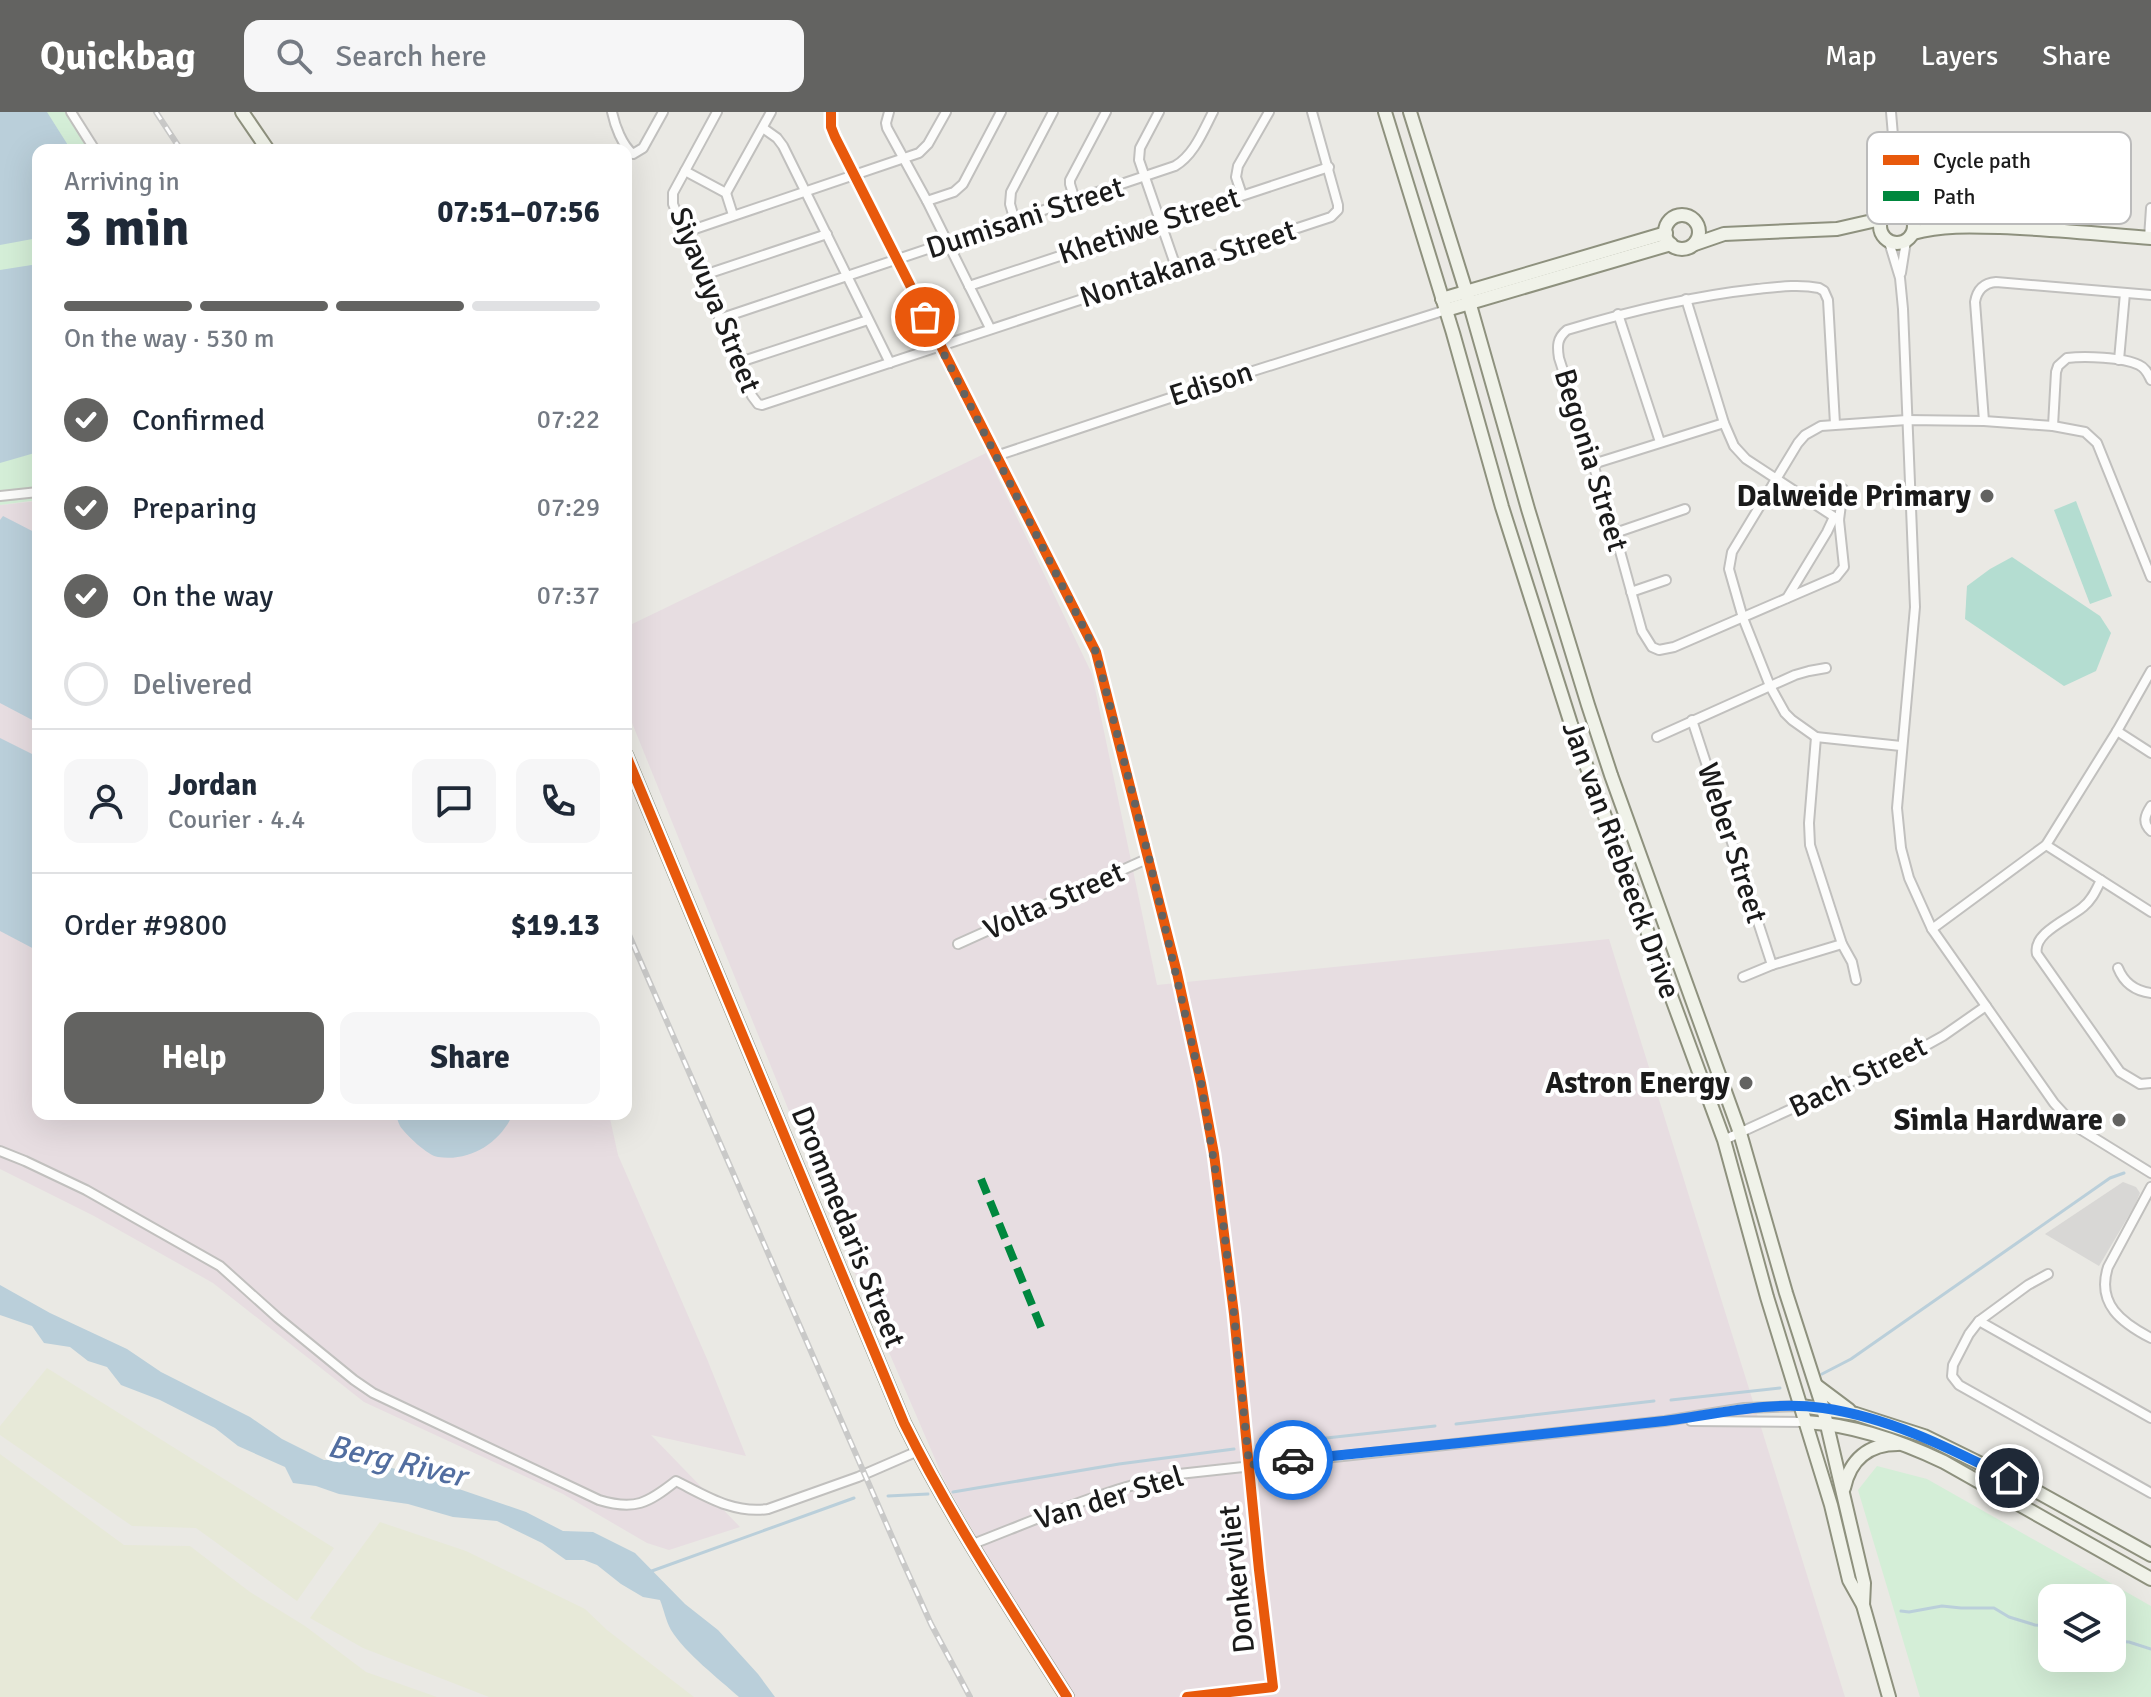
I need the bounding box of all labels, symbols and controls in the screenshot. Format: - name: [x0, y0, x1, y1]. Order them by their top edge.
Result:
- search box: [244, 20, 804, 92]
- text: Quickbag: [40, 33, 196, 80]
- icon: search: [272, 34, 316, 78]
- text: Search here: [336, 38, 487, 75]
- text: Map: [1825, 39, 1877, 73]
- text: Layers: [1921, 39, 1998, 73]
- text: Share: [2042, 39, 2111, 73]
- legend: [1867, 132, 2131, 224]
- text: Cycle path: [1933, 147, 2031, 174]
- text: Arriving in: [64, 166, 180, 198]
- street label: Dumisani Street: [922, 169, 1128, 267]
- street label: Khetiwe Street: [1053, 179, 1245, 273]
- text: Path: [1933, 183, 1976, 210]
- text: 07:51–07:56: [437, 194, 600, 231]
- text: 3 min: [64, 196, 190, 260]
- street label: Siyavuya Street: [661, 202, 769, 398]
- street label: Nontakana Street: [1075, 212, 1301, 316]
- pin: [891, 283, 959, 351]
- icon: bag: [903, 295, 947, 339]
- text: On the way · 530 m: [64, 323, 274, 355]
- street label: Edison: [1165, 353, 1257, 415]
- street label: Begonia Street: [1546, 364, 1636, 556]
- icon: check: [64, 398, 108, 442]
- text: Confirmed: [132, 402, 265, 439]
- text: 07:22: [537, 404, 600, 436]
- place label: Dalweide Primary: [1737, 478, 1971, 515]
- icon: check: [64, 486, 108, 530]
- marker: Dalweide Primary: [1978, 487, 1996, 505]
- text: Preparing: [132, 490, 257, 527]
- text: 07:29: [537, 492, 600, 524]
- icon: check: [64, 574, 108, 618]
- text: On the way: [132, 578, 273, 615]
- text: 07:37: [537, 580, 600, 612]
- text: Delivered: [132, 666, 253, 703]
- street label: Jan van Riebeeck Drive: [1554, 716, 1688, 1004]
- street label: Weber Street: [1689, 758, 1775, 928]
- button: person: [64, 759, 148, 843]
- button: chat: [412, 759, 496, 843]
- button: phone: [516, 759, 600, 843]
- text: Jordan: [168, 767, 257, 804]
- text: Courier · 4.4: [168, 804, 305, 836]
- street label: Volta Street: [978, 854, 1130, 948]
- text: Order #9800: [64, 907, 227, 944]
- text: $19.13: [510, 907, 600, 944]
- button: Help: [64, 1012, 324, 1104]
- button: Share: [340, 1012, 600, 1104]
- street label: Bach Street: [1783, 1028, 1933, 1126]
- place label: Astron Energy: [1545, 1065, 1730, 1102]
- marker: Astron Energy: [1737, 1074, 1755, 1092]
- street label: Drommedaris Street: [783, 1101, 913, 1353]
- place label: Simla Hardware: [1894, 1102, 2103, 1139]
- marker: Simla Hardware: [2110, 1111, 2128, 1129]
- courier: [1253, 1420, 1333, 1500]
- water label: Berg River: [324, 1426, 474, 1497]
- icon: car: [1271, 1438, 1315, 1482]
- pin: [1975, 1444, 2043, 1512]
- icon: home: [1987, 1456, 2031, 1500]
- street label: Van der Stel: [1030, 1458, 1188, 1538]
- street label: Donkervliet: [1211, 1503, 1263, 1655]
- map controls: [2038, 1584, 2126, 1672]
- button: layers: [2038, 1584, 2126, 1672]

